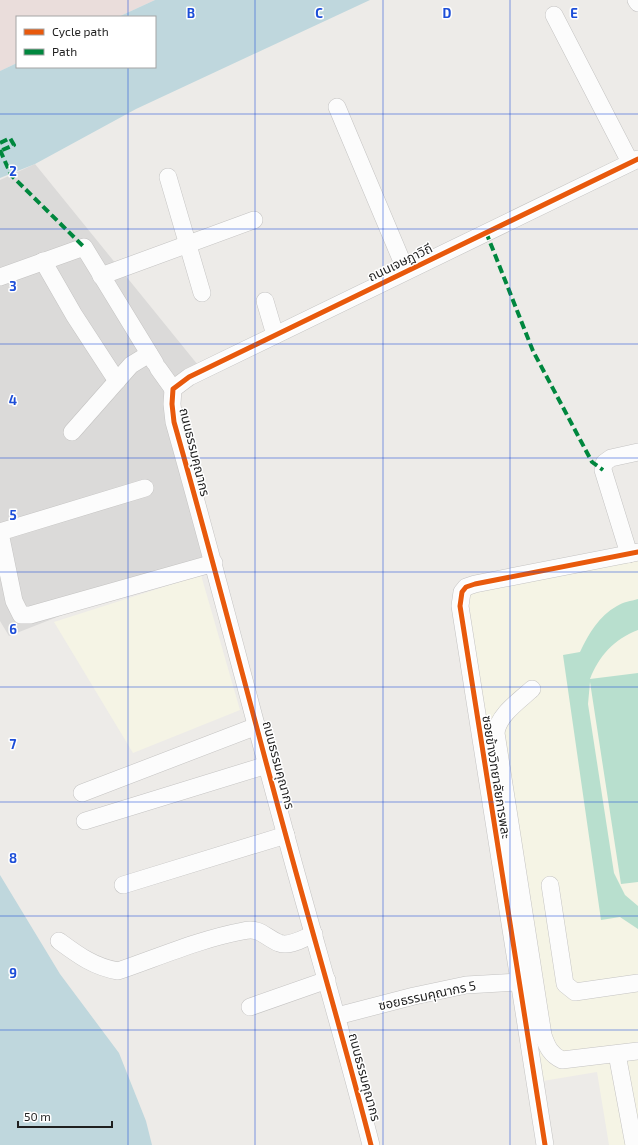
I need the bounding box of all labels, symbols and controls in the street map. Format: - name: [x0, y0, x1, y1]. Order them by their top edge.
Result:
- text: B: [187, 5, 195, 21]
- text: C: [315, 5, 323, 21]
- text: D: [443, 5, 452, 21]
- text: E: [570, 5, 578, 21]
- legend: [16, 16, 156, 68]
- text: Cycle path: [52, 24, 109, 38]
- text: Path: [52, 44, 77, 58]
- text: 2: [9, 163, 17, 179]
- street label: ถนนเจษฎาวิถี: [365, 240, 435, 284]
- text: 3: [9, 278, 17, 294]
- text: 4: [9, 392, 17, 408]
- street label: ถนนธรรมคุณากร: [176, 406, 214, 498]
- text: 5: [9, 507, 17, 523]
- text: 6: [9, 621, 17, 637]
- street label: ซอยข้างวิทยาลัยการพละ: [479, 714, 515, 840]
- street label: ถนนธรรมคุณากร: [260, 719, 298, 811]
- text: 7: [10, 736, 17, 752]
- text: 8: [9, 850, 17, 866]
- text: 9: [9, 965, 17, 981]
- street label: ซอยธรรมคุณากร 5: [377, 977, 477, 1013]
- street label: ถนนธรรมคุณากร: [346, 1031, 384, 1123]
- scale bar: [18, 1103, 112, 1129]
- text: 50 m: [24, 1109, 51, 1123]

